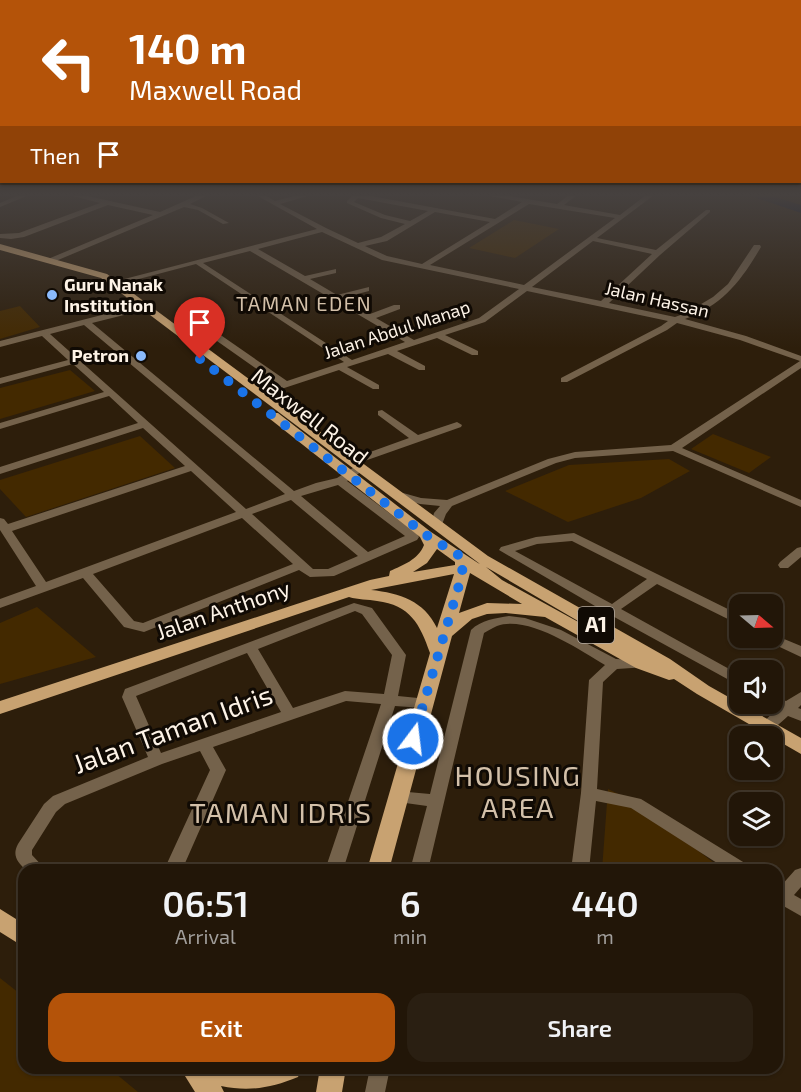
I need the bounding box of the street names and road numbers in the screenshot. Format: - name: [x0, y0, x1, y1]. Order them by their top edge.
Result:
- street label: Jalan Hassan: [603, 276, 711, 322]
- street label: Jalan Abdul Manap: [321, 295, 473, 363]
- street label: Maxwell Road: [247, 362, 374, 469]
- street label: Jalan Anthony: [152, 574, 293, 644]
- road number: A1: [578, 607, 614, 643]
- street label: Jalan Taman Idris: [68, 677, 276, 779]

